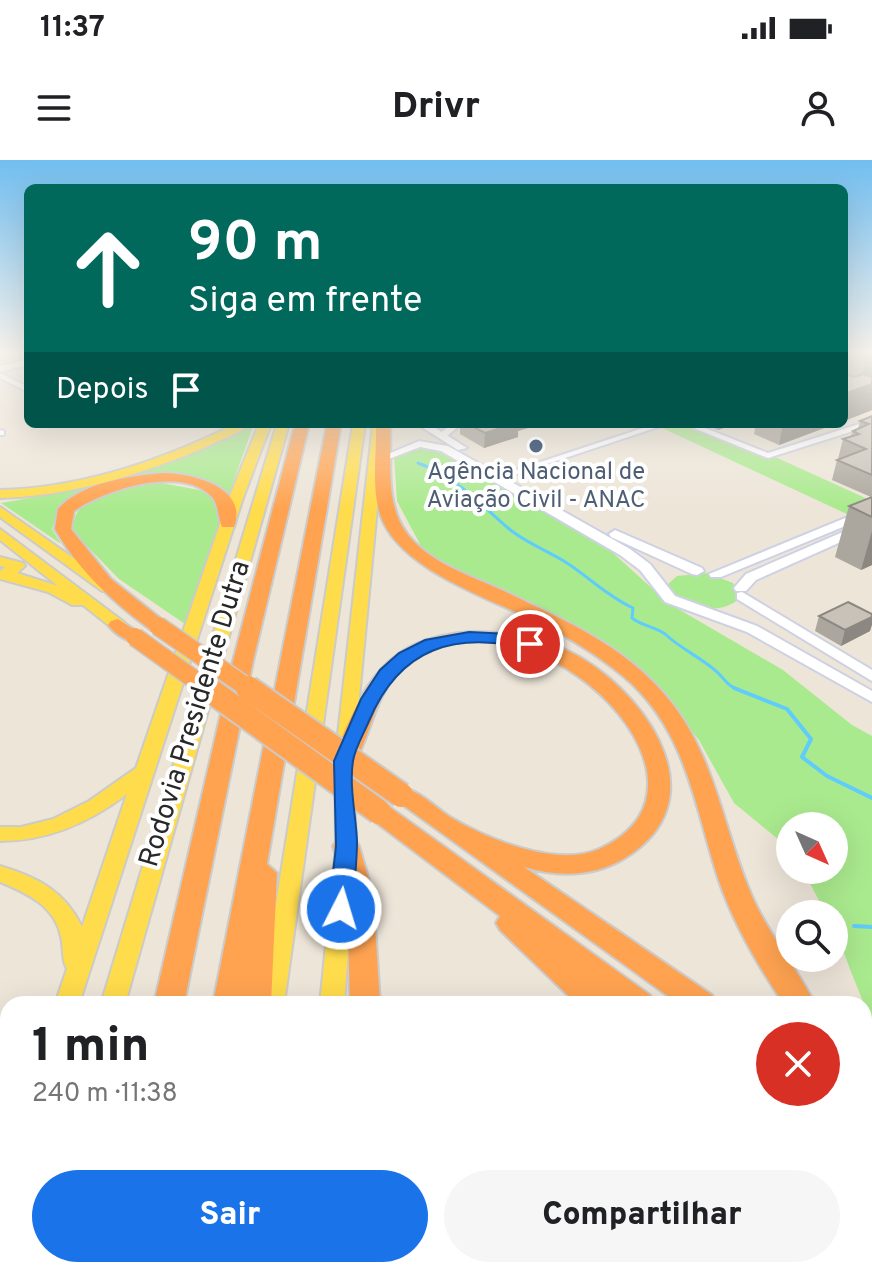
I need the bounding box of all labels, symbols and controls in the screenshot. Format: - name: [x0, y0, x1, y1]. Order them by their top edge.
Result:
- text: 11:37: [40, 10, 105, 47]
- text: Drivr: [392, 85, 480, 131]
- icon: menu: [32, 86, 76, 130]
- icon: person: [796, 86, 840, 130]
- text: 90 m: [188, 210, 323, 280]
- icon: ahead: [56, 216, 160, 320]
- text: Siga em frente: [188, 279, 422, 325]
- icon: arrive: [164, 368, 208, 412]
- text: Depois: [56, 372, 148, 409]
- marker: Agência Nacional de Aviação Civil - ANAC: [527, 437, 545, 455]
- place label: Agência Nacional de Aviação Civil - ANAC: [426, 458, 646, 516]
- street label: Rodovia Presidente Dutra: [132, 556, 260, 872]
- pin: [496, 610, 564, 678]
- icon: arrive: [508, 622, 552, 666]
- north arrow: [776, 812, 848, 884]
- map controls: [776, 812, 848, 972]
- position arrow: [299, 867, 383, 951]
- button: search: [776, 900, 848, 972]
- text: 1 min: [32, 1018, 149, 1078]
- button: close: [756, 1022, 840, 1106]
- text: 240 m · 11:38: [32, 1078, 178, 1111]
- button: Sair: [32, 1170, 428, 1262]
- button: Compartilhar: [444, 1170, 840, 1262]

